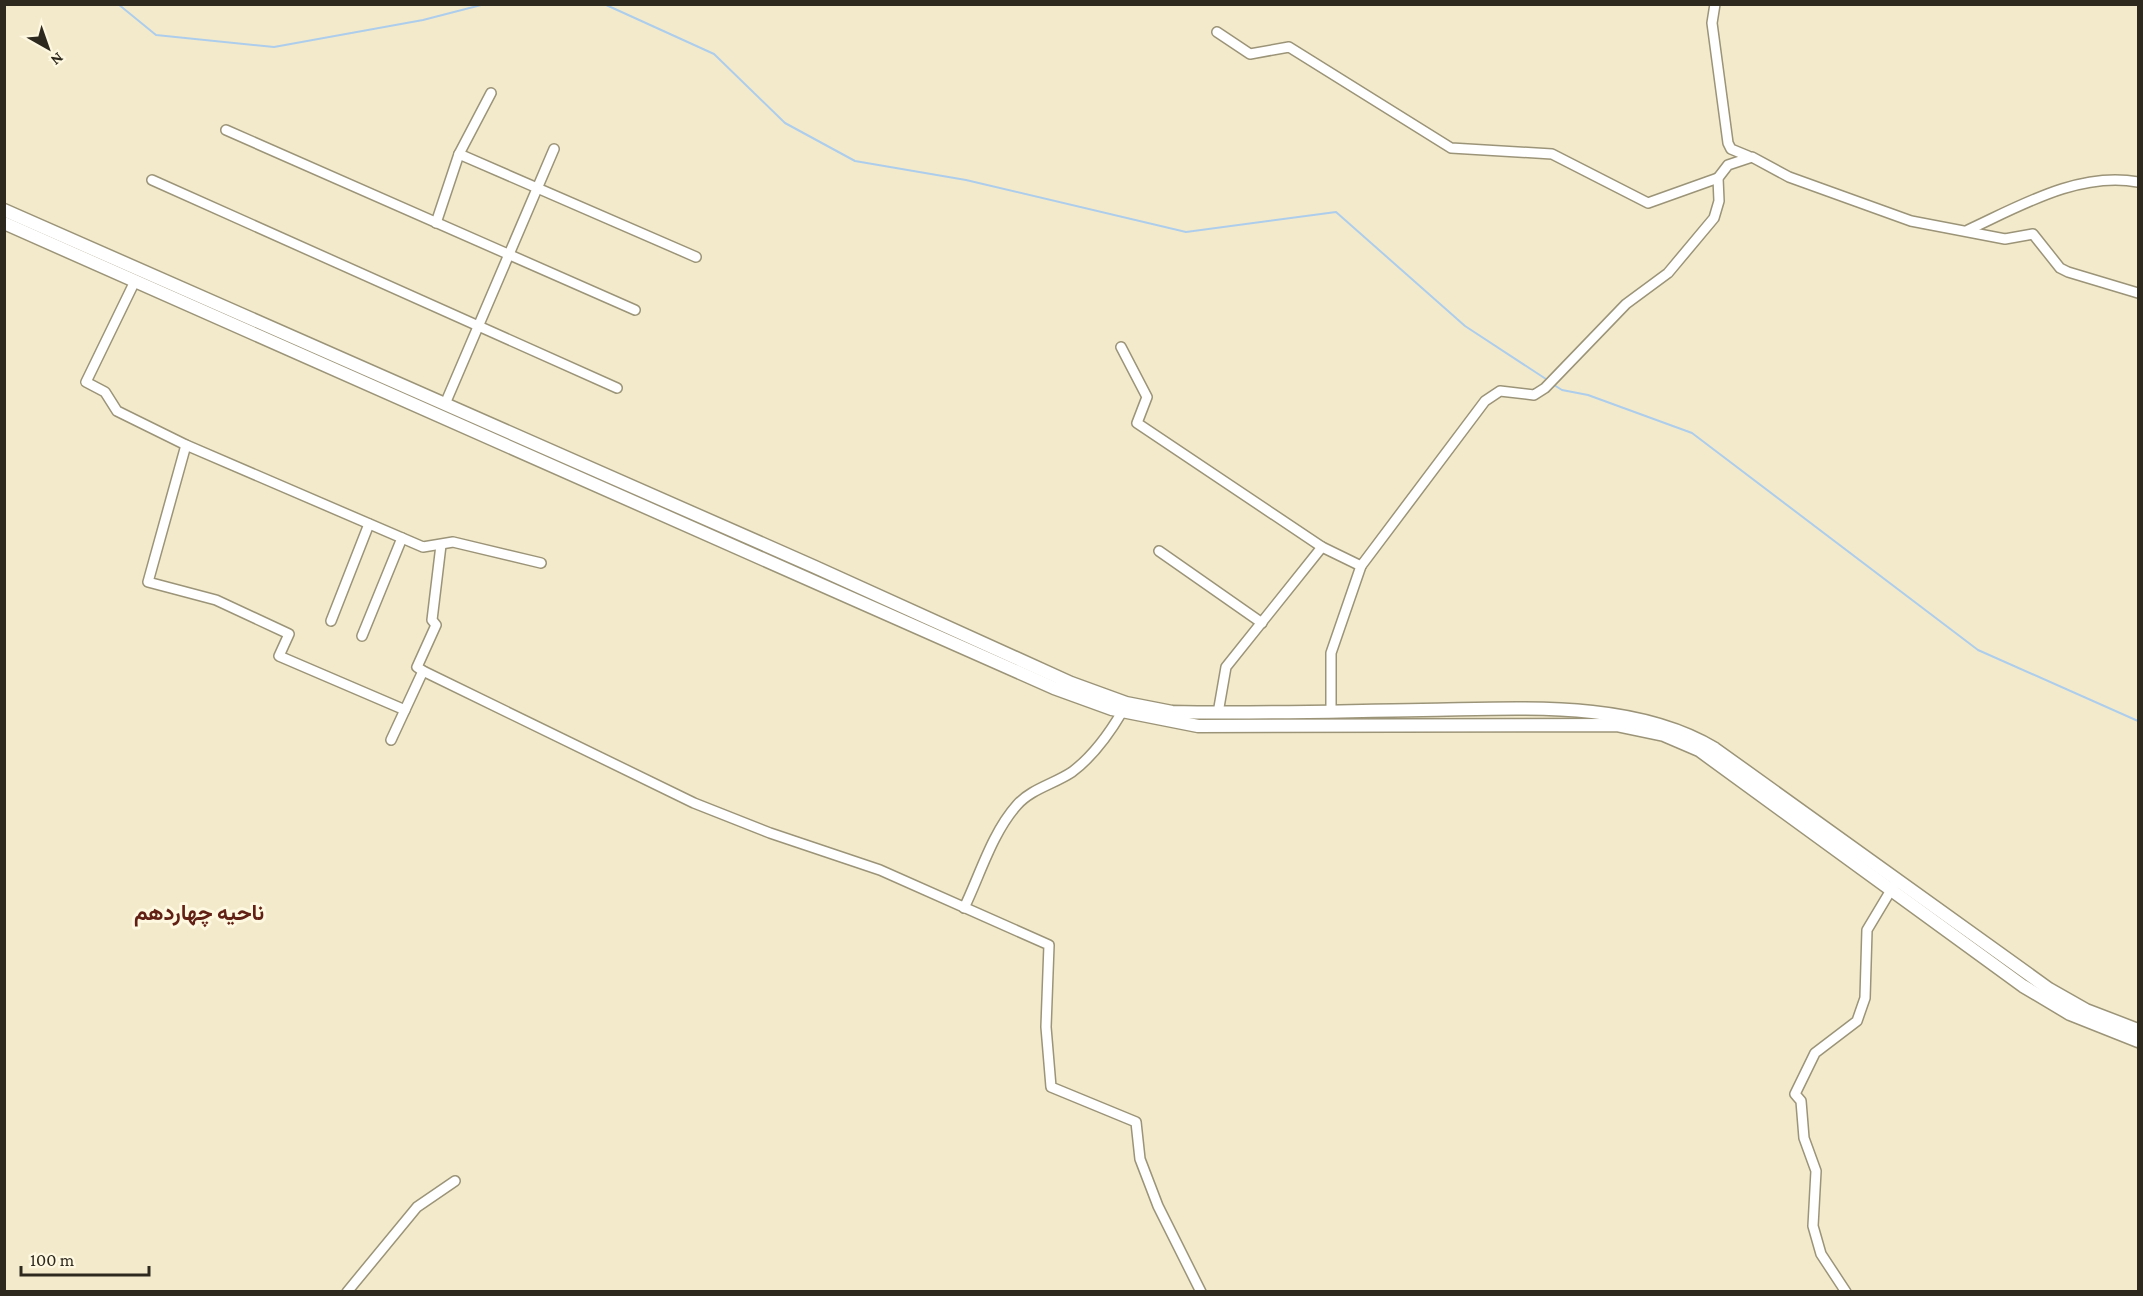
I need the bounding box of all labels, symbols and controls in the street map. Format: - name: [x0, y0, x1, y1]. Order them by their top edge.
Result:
- north arrow: [18, 18, 78, 78]
- text: N: [48, 49, 67, 69]
- district label: ناحیه چهاردهم: [134, 900, 264, 928]
- scale bar: [21, 1239, 148, 1277]
- text: 100 m: [30, 1250, 75, 1270]

